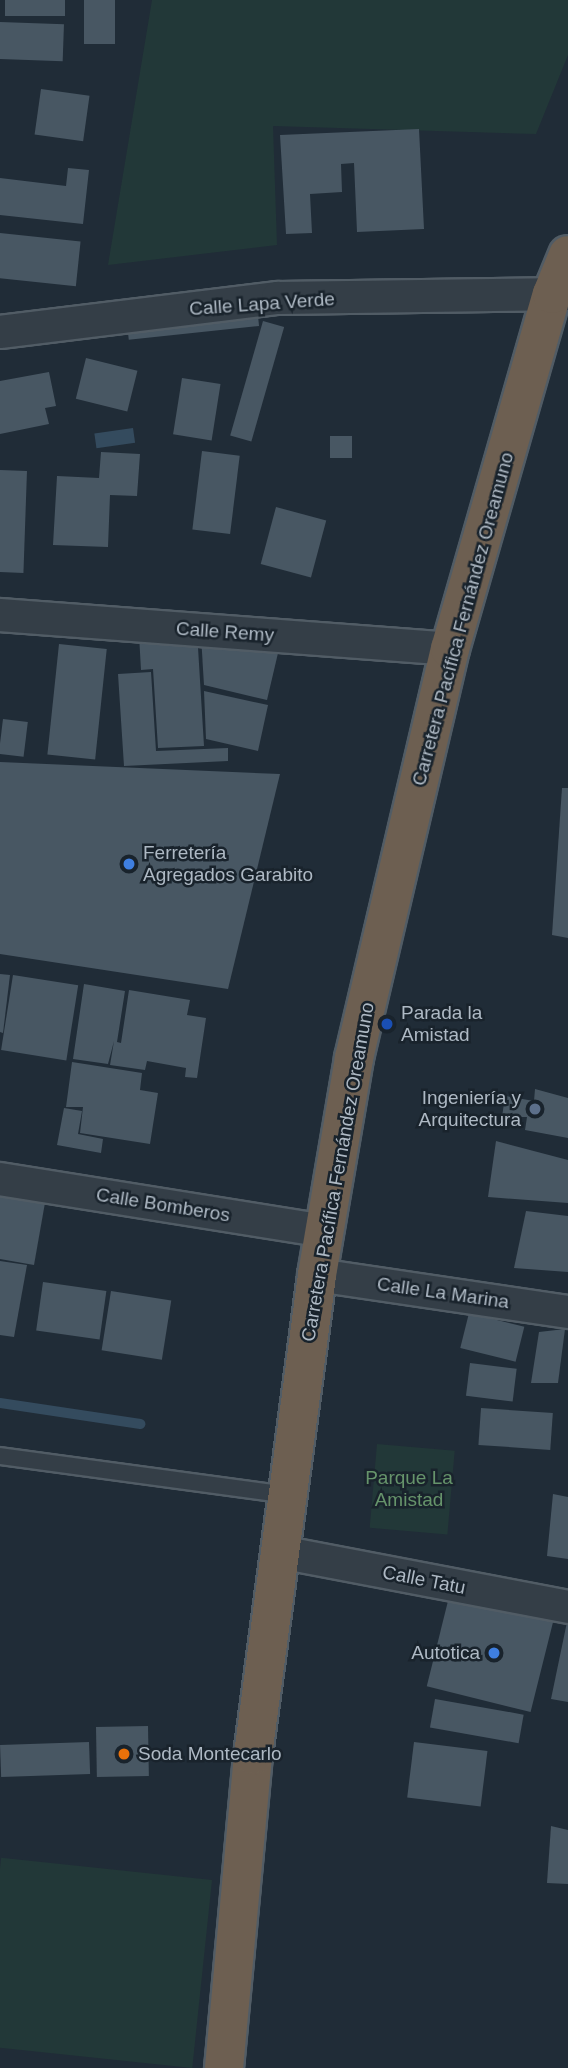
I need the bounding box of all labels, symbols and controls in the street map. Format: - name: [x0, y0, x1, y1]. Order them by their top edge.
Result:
- street label: Calle Lapa Verde: [188, 288, 336, 320]
- street label: Carretera Pacífica Fernández Oreamuno: [407, 450, 519, 788]
- street label: Calle Remy: [175, 617, 275, 647]
- place label: Ferretería Agregados Garabito: [143, 842, 313, 886]
- marker: Ferretería Agregados Garabito: [121, 856, 137, 872]
- street label: Carretera Pacífica Fernández Oreamuno: [297, 1000, 379, 1344]
- place label: Parada la Amistad: [401, 1002, 482, 1046]
- marker: Parada la Amistad: [379, 1016, 395, 1032]
- place label: Ingeniería y Arquitectura: [419, 1087, 521, 1131]
- marker: Ingeniería y Arquitectura: [527, 1101, 543, 1117]
- street label: Calle Bomberos: [94, 1183, 232, 1227]
- street label: Calle La Marina: [376, 1272, 510, 1314]
- park label: Parque La Amistad: [365, 1467, 453, 1511]
- street label: Calle Tatu: [380, 1561, 468, 1599]
- place label: Autotica: [411, 1642, 480, 1664]
- marker: Autotica: [486, 1645, 502, 1661]
- place label: Soda Montecarlo: [138, 1743, 282, 1765]
- marker: Soda Montecarlo: [116, 1746, 132, 1762]

